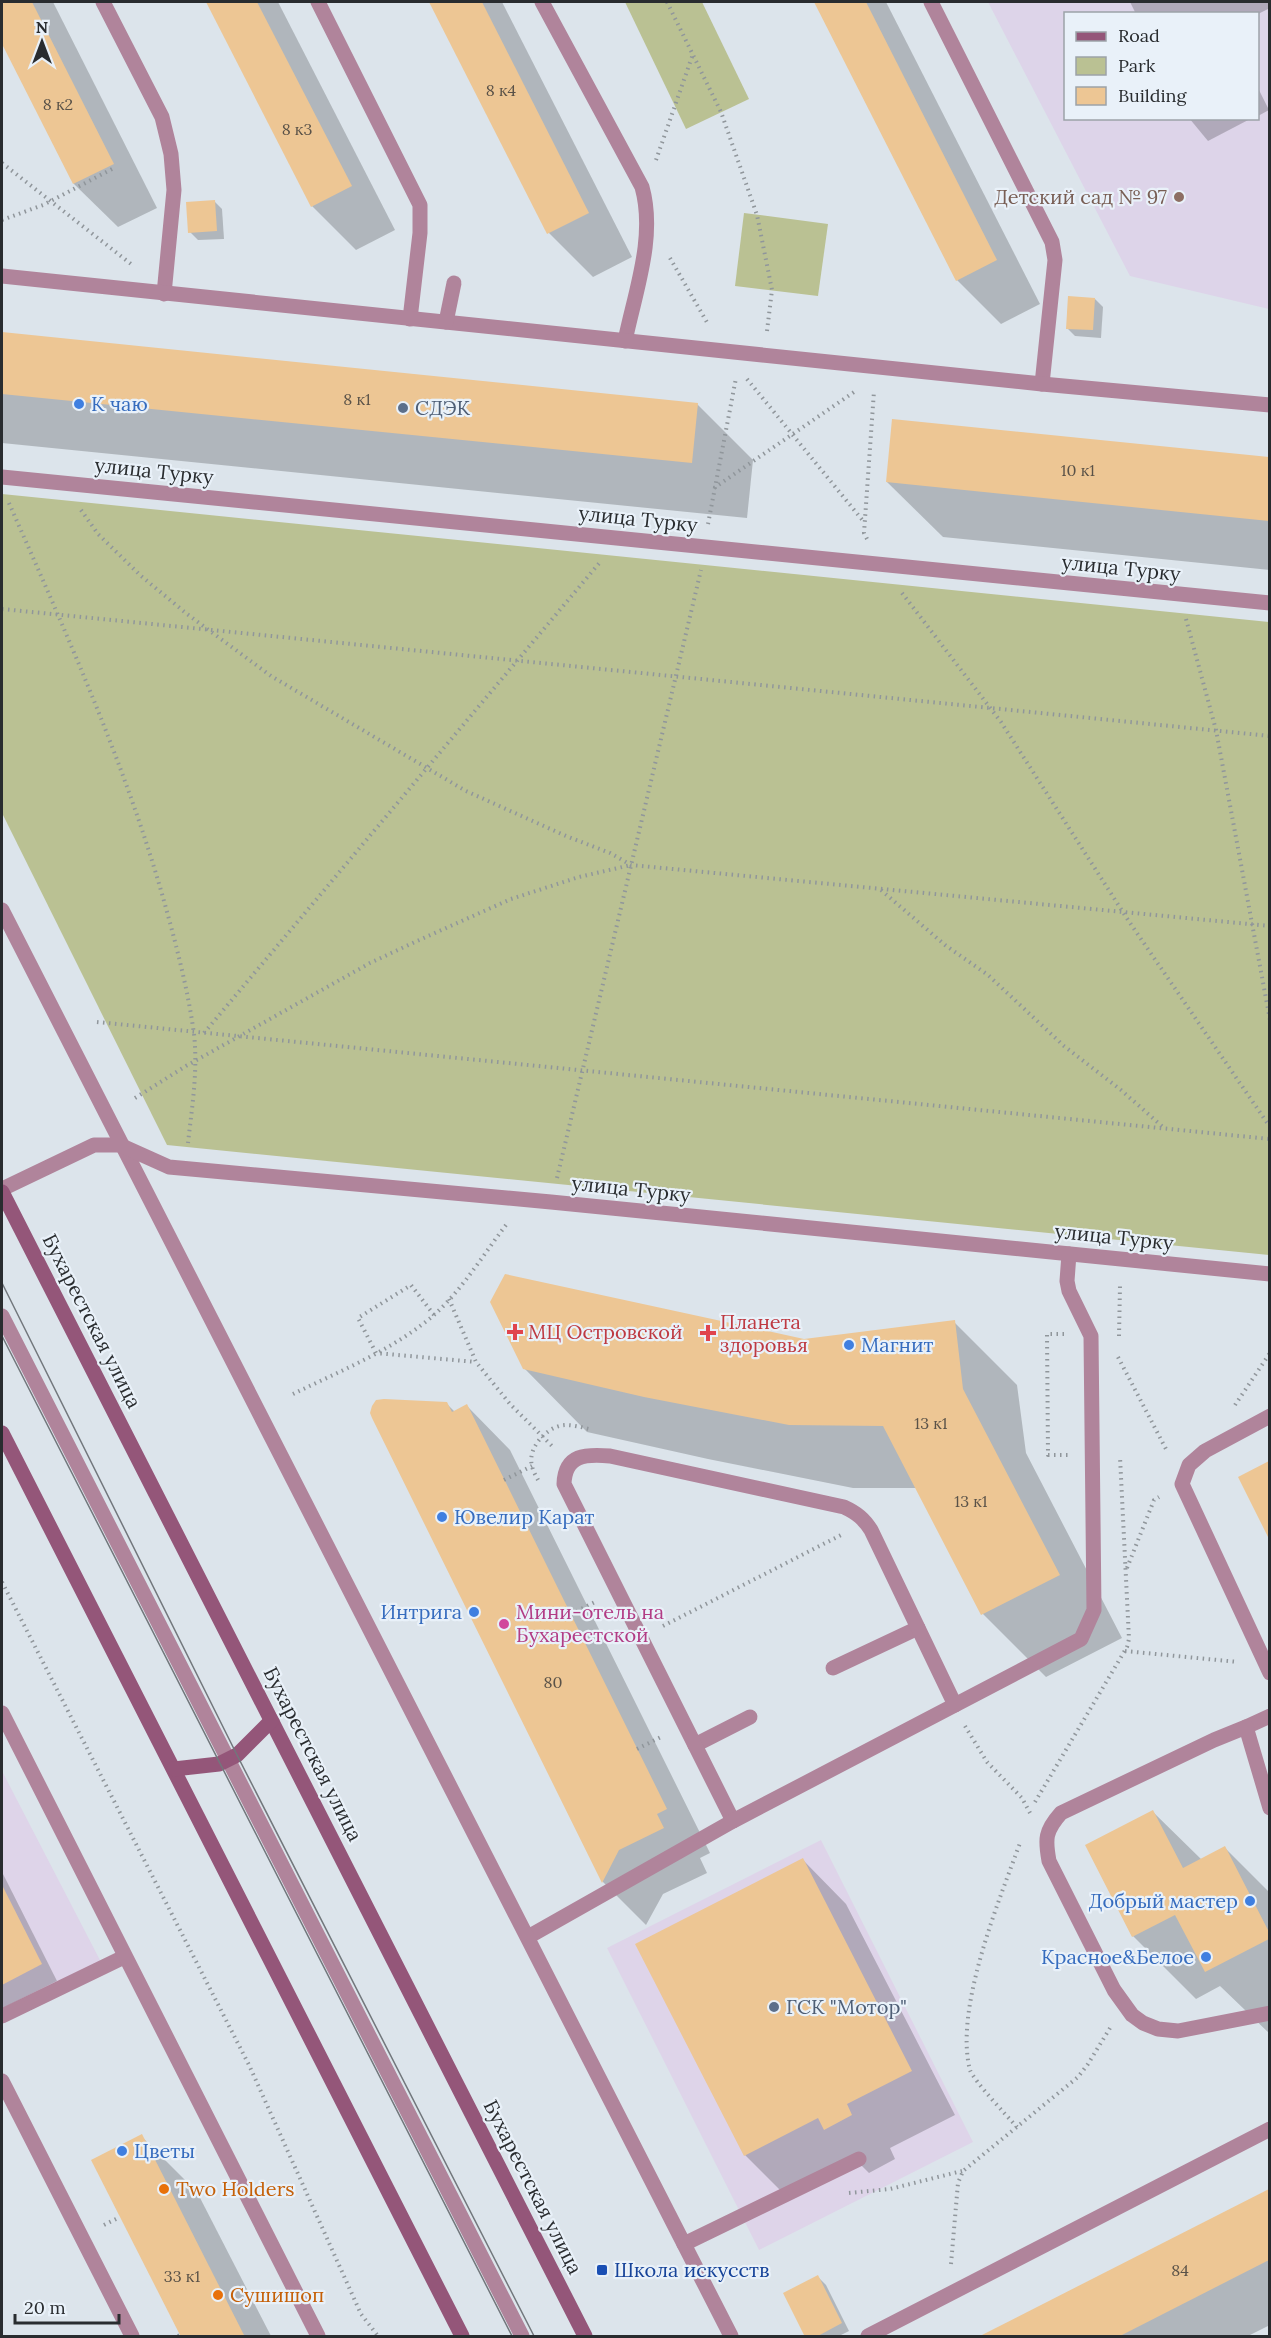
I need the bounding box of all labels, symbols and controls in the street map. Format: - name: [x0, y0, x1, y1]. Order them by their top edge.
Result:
- north arrow: [12, 12, 72, 72]
- legend: [1064, 12, 1259, 120]
- text: N: [36, 17, 48, 37]
- text: Road: [1118, 24, 1160, 47]
- text: Park: [1118, 54, 1156, 77]
- house number: 8 к4: [486, 80, 517, 100]
- text: Building: [1118, 84, 1188, 107]
- house number: 8 к2: [43, 94, 73, 114]
- house number: 8 к3: [282, 119, 312, 139]
- place label: Детский сад № 97: [994, 184, 1167, 209]
- marker: Детский сад № 97: [1172, 190, 1186, 204]
- house number: 8 к1: [343, 389, 371, 409]
- place label: К чаю: [91, 391, 148, 416]
- place label: СДЭК: [415, 395, 471, 420]
- marker: К чаю: [72, 397, 86, 411]
- marker: СДЭК: [396, 401, 410, 415]
- street label: улица Турку: [93, 452, 215, 489]
- house number: 10 к1: [1061, 460, 1095, 480]
- street label: улица Турку: [577, 500, 699, 537]
- street label: улица Турку: [1060, 549, 1182, 586]
- street label: улица Турку: [570, 1170, 692, 1207]
- street label: улица Турку: [1053, 1218, 1175, 1255]
- street label: Бухарестская улица: [38, 1229, 147, 1412]
- place label: Планета здоровья: [720, 1309, 808, 1357]
- place label: МЦ Островской: [528, 1319, 682, 1344]
- marker: МЦ Островской: [506, 1323, 524, 1341]
- marker: Планета здоровья: [701, 1326, 715, 1340]
- place label: Магнит: [861, 1332, 933, 1357]
- marker: Магнит: [842, 1338, 856, 1352]
- house number: 13 к1: [914, 1413, 948, 1433]
- house number: 13 к1: [954, 1491, 988, 1511]
- place label: Ювелир Карат: [454, 1504, 595, 1529]
- marker: Ювелир Карат: [435, 1510, 449, 1524]
- place label: Интрига: [380, 1599, 462, 1624]
- place label: Мини-отель на Бухарестской: [516, 1599, 664, 1647]
- marker: Интрига: [467, 1605, 481, 1619]
- marker: Мини-отель на Бухарестской: [497, 1617, 511, 1631]
- street label: Бухарестская улица: [259, 1662, 368, 1845]
- house number: 80: [544, 1672, 563, 1692]
- place label: Добрый мастер: [1089, 1888, 1238, 1913]
- marker: Добрый мастер: [1243, 1894, 1257, 1908]
- place label: Красное&Белое: [1041, 1944, 1194, 1969]
- marker: Красное&Белое: [1199, 1950, 1213, 1964]
- place label: ГСК "Мотор": [786, 1994, 907, 2019]
- marker: ГСК "Мотор": [767, 2000, 781, 2014]
- street label: Бухарестская улица: [479, 2095, 588, 2278]
- place label: Цветы: [134, 2138, 195, 2163]
- marker: Цветы: [115, 2144, 129, 2158]
- place label: Two Holders: [176, 2176, 295, 2201]
- marker: Two Holders: [157, 2182, 171, 2196]
- place label: Школа искусств: [614, 2257, 769, 2282]
- house number: 84: [1171, 2260, 1189, 2280]
- marker: Школа искусств: [595, 2263, 609, 2277]
- house number: 33 к1: [164, 2266, 200, 2286]
- place label: Сушишоп: [230, 2282, 324, 2307]
- scale bar: [15, 2287, 118, 2325]
- marker: Сушишоп: [211, 2288, 225, 2302]
- text: 20 m: [24, 2296, 66, 2319]

